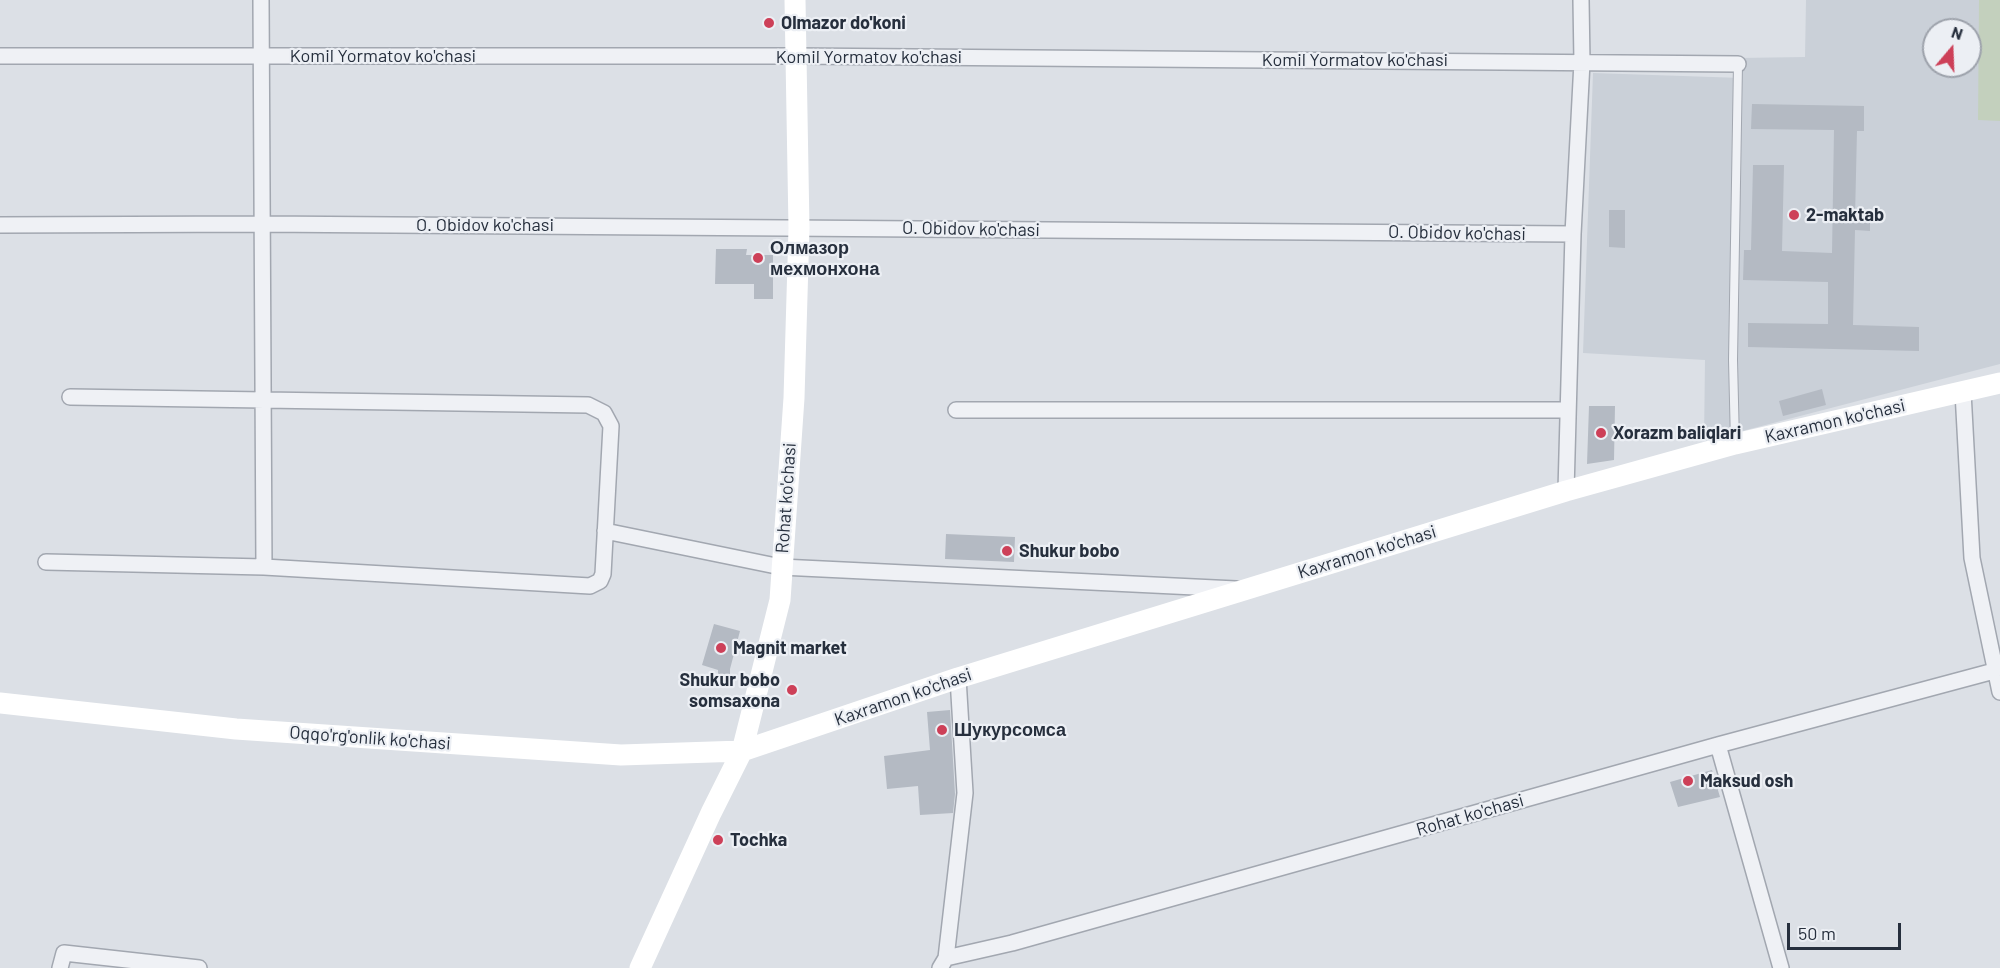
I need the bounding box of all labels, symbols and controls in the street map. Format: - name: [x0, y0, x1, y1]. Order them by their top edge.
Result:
- place label: Olmazor do'koni: [781, 12, 906, 34]
- marker: Olmazor do'koni: [762, 16, 776, 30]
- north arrow: [1922, 18, 1982, 78]
- text: N: [1949, 22, 1965, 43]
- street label: Komil Yormatov ko'chasi: [290, 45, 476, 67]
- street label: Komil Yormatov ko'chasi: [776, 46, 962, 68]
- street label: Komil Yormatov ko'chasi: [1262, 49, 1448, 71]
- place label: 2-maktab: [1806, 204, 1884, 226]
- marker: 2-maktab: [1787, 208, 1801, 222]
- street label: O. Obidov ko'chasi: [416, 214, 554, 236]
- street label: O. Obidov ko'chasi: [902, 217, 1040, 241]
- street label: O. Obidov ko'chasi: [1388, 221, 1526, 245]
- place label: Олмазор мехмонхона: [770, 237, 879, 280]
- marker: Олмазор мехмонхона: [751, 251, 765, 265]
- street label: Kaxramon ko'chasi: [1763, 394, 1907, 448]
- place label: Xorazm baliqlari: [1613, 422, 1741, 444]
- marker: Xorazm baliqlari: [1594, 426, 1608, 440]
- street label: Rohat ko'chasi: [771, 442, 801, 554]
- street label: Kaxramon ko'chasi: [1295, 521, 1439, 583]
- place label: Shukur bobo: [1019, 540, 1120, 562]
- marker: Shukur bobo: [1000, 544, 1014, 558]
- place label: Magnit market: [733, 637, 847, 659]
- marker: Magnit market: [714, 641, 728, 655]
- street label: Kaxramon ko'chasi: [832, 663, 974, 731]
- place label: Shukur bobo somsaxona: [679, 669, 780, 712]
- marker: Shukur bobo somsaxona: [785, 683, 799, 697]
- place label: Шукурсомса: [954, 719, 1066, 741]
- street label: Oqqo'rg'onlik ko'chasi: [289, 722, 451, 754]
- marker: Шукурсомса: [935, 723, 949, 737]
- place label: Maksud osh: [1700, 770, 1793, 792]
- marker: Maksud osh: [1681, 774, 1695, 788]
- street label: Rohat ko'chasi: [1414, 789, 1526, 841]
- place label: Tochka: [730, 829, 787, 851]
- marker: Tochka: [711, 833, 725, 847]
- scale bar: [1790, 911, 1904, 949]
- text: 50 m: [1798, 922, 1836, 944]

